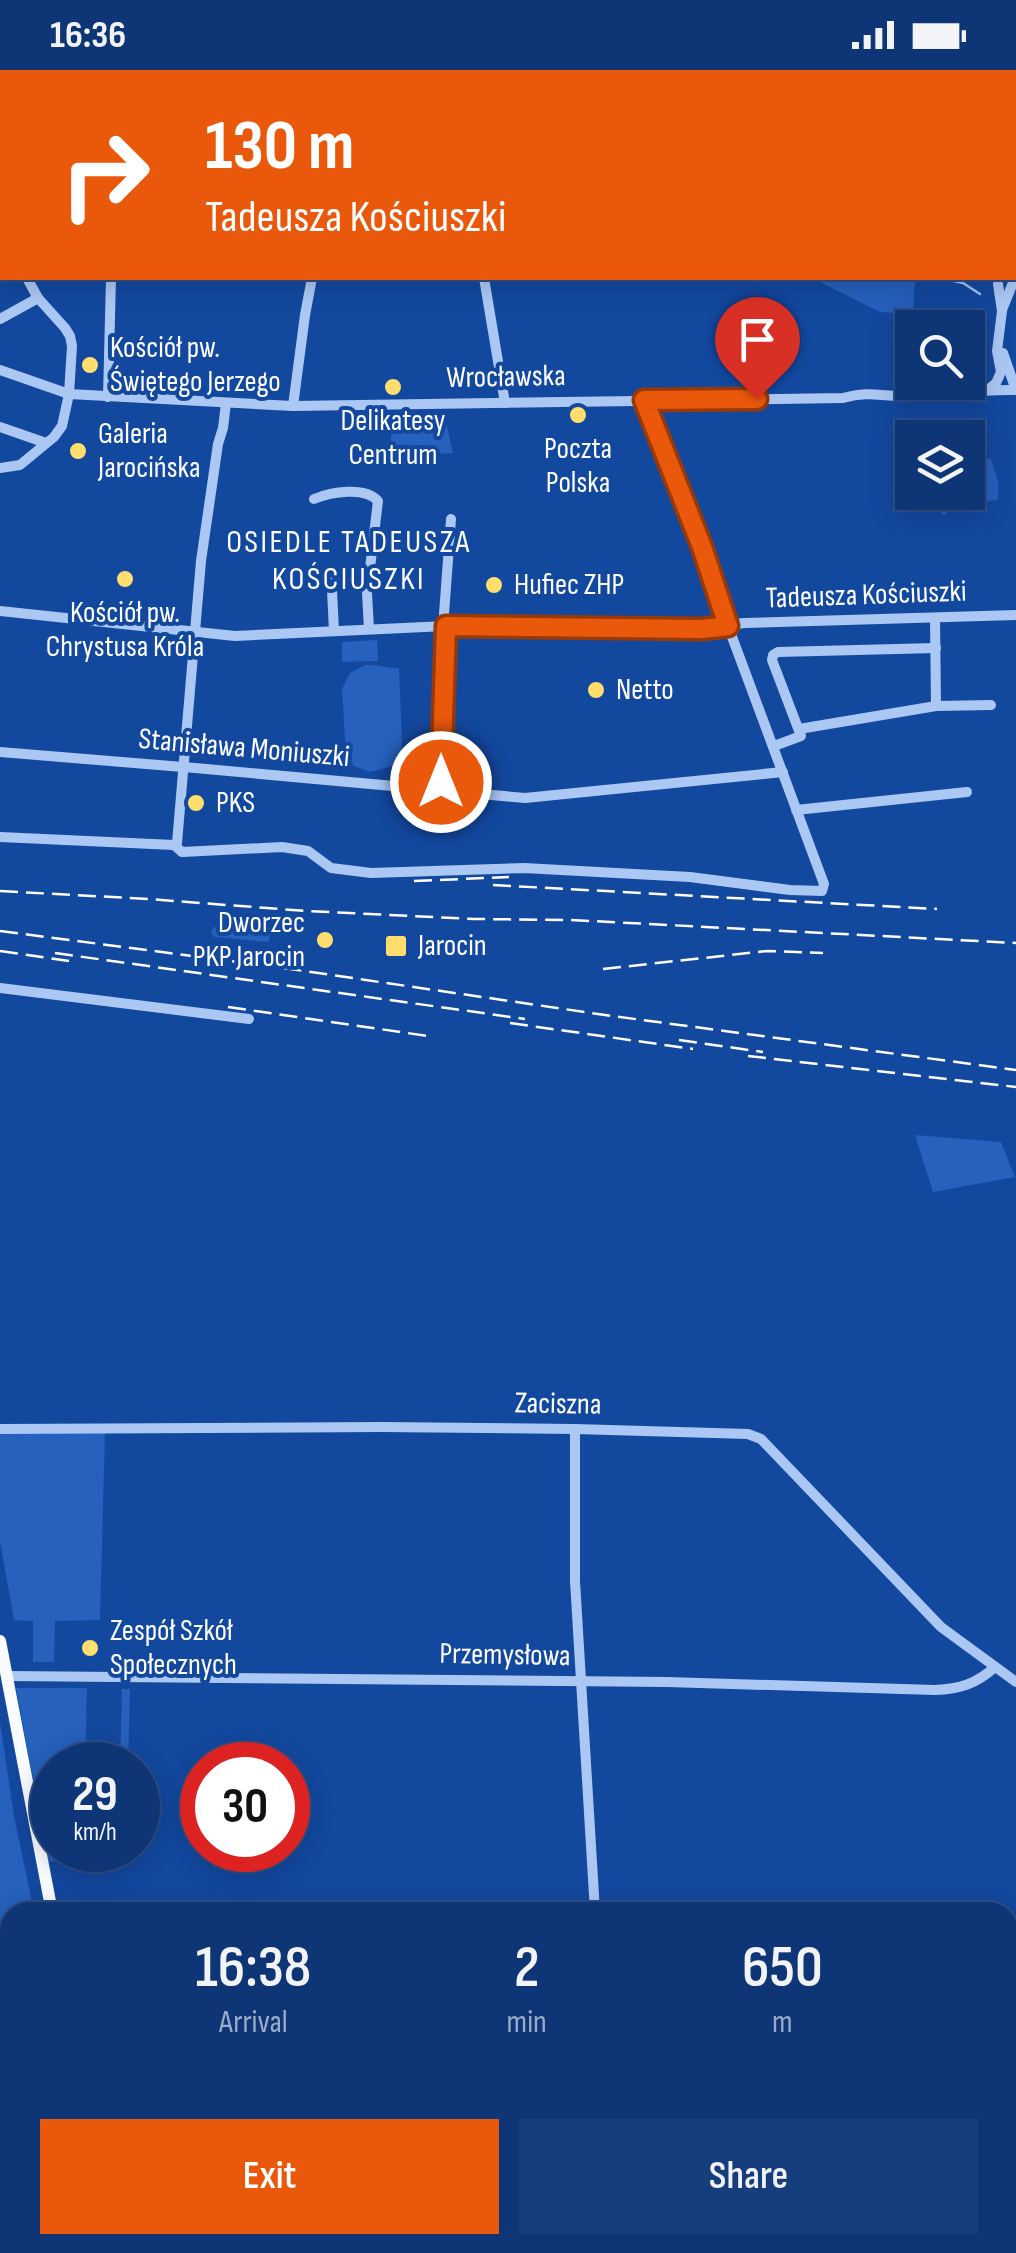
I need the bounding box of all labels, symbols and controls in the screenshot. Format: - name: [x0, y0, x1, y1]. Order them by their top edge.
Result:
- text: 16:36: [50, 13, 126, 58]
- text: 130 m: [205, 105, 354, 189]
- icon: right: [40, 110, 170, 240]
- text: Tadeusza Kościuszki: [205, 190, 506, 245]
- pin: [715, 297, 800, 400]
- map controls: [895, 310, 985, 510]
- button: search: [895, 310, 985, 400]
- icon: arrive: [730, 312, 785, 367]
- place label: Kościół pw. Świętego Jerzego: [110, 330, 281, 400]
- marker: Kościół pw. Świętego Jerzego: [79, 354, 101, 376]
- street label: Wrocławska: [446, 358, 566, 396]
- marker: Delikatesy Centrum: [382, 376, 404, 398]
- place label: Delikatesy Centrum: [341, 403, 446, 473]
- marker: Poczta Polska: [567, 404, 589, 426]
- place label: Galeria Jarocińska: [97, 416, 200, 486]
- button: layers: [895, 420, 985, 510]
- place label: Poczta Polska: [544, 431, 612, 501]
- marker: Galeria Jarocińska: [67, 440, 89, 462]
- district label: OSIEDLE TADEUSZA KOŚCIUSZKI: [226, 523, 472, 599]
- place label: Hufiec ZHP: [514, 567, 624, 603]
- marker: Kościół pw. Chrystusa Króla: [114, 568, 136, 590]
- marker: Hufiec ZHP: [483, 574, 505, 596]
- street label: Tadeusza Kościuszki: [765, 574, 967, 616]
- place label: Kościół pw. Chrystusa Króla: [46, 595, 204, 665]
- place label: Netto: [616, 672, 674, 708]
- marker: Netto: [585, 679, 607, 701]
- street label: Stanisława Moniuszki: [137, 721, 351, 775]
- position arrow: [389, 730, 493, 834]
- place label: PKS: [216, 785, 255, 821]
- marker: PKS: [185, 792, 207, 814]
- place label: Dworzec PKP Jarocin: [193, 905, 305, 975]
- place label: Jarocin: [417, 928, 487, 964]
- marker: Dworzec PKP Jarocin: [314, 929, 336, 951]
- marker: Jarocin: [383, 933, 409, 959]
- street label: Zaciszna: [514, 1385, 602, 1423]
- place label: Zespół Szkół Społecznych: [110, 1613, 237, 1683]
- street label: Przemysłowa: [439, 1636, 571, 1674]
- marker: Zespół Szkół Społecznych: [79, 1637, 101, 1659]
- speed limit sign: 30: [180, 1742, 310, 1872]
- text: 29: [72, 1765, 118, 1825]
- text: km/h: [73, 1817, 117, 1848]
- text: 16:38: [195, 1932, 311, 2004]
- text: 2: [514, 1932, 540, 2004]
- text: 650: [742, 1932, 823, 2004]
- text: Arrival: [219, 2003, 288, 2042]
- text: min: [507, 2003, 547, 2042]
- text: m: [772, 2003, 793, 2042]
- button: Exit: [40, 2119, 499, 2234]
- button: Share: [519, 2119, 978, 2234]

